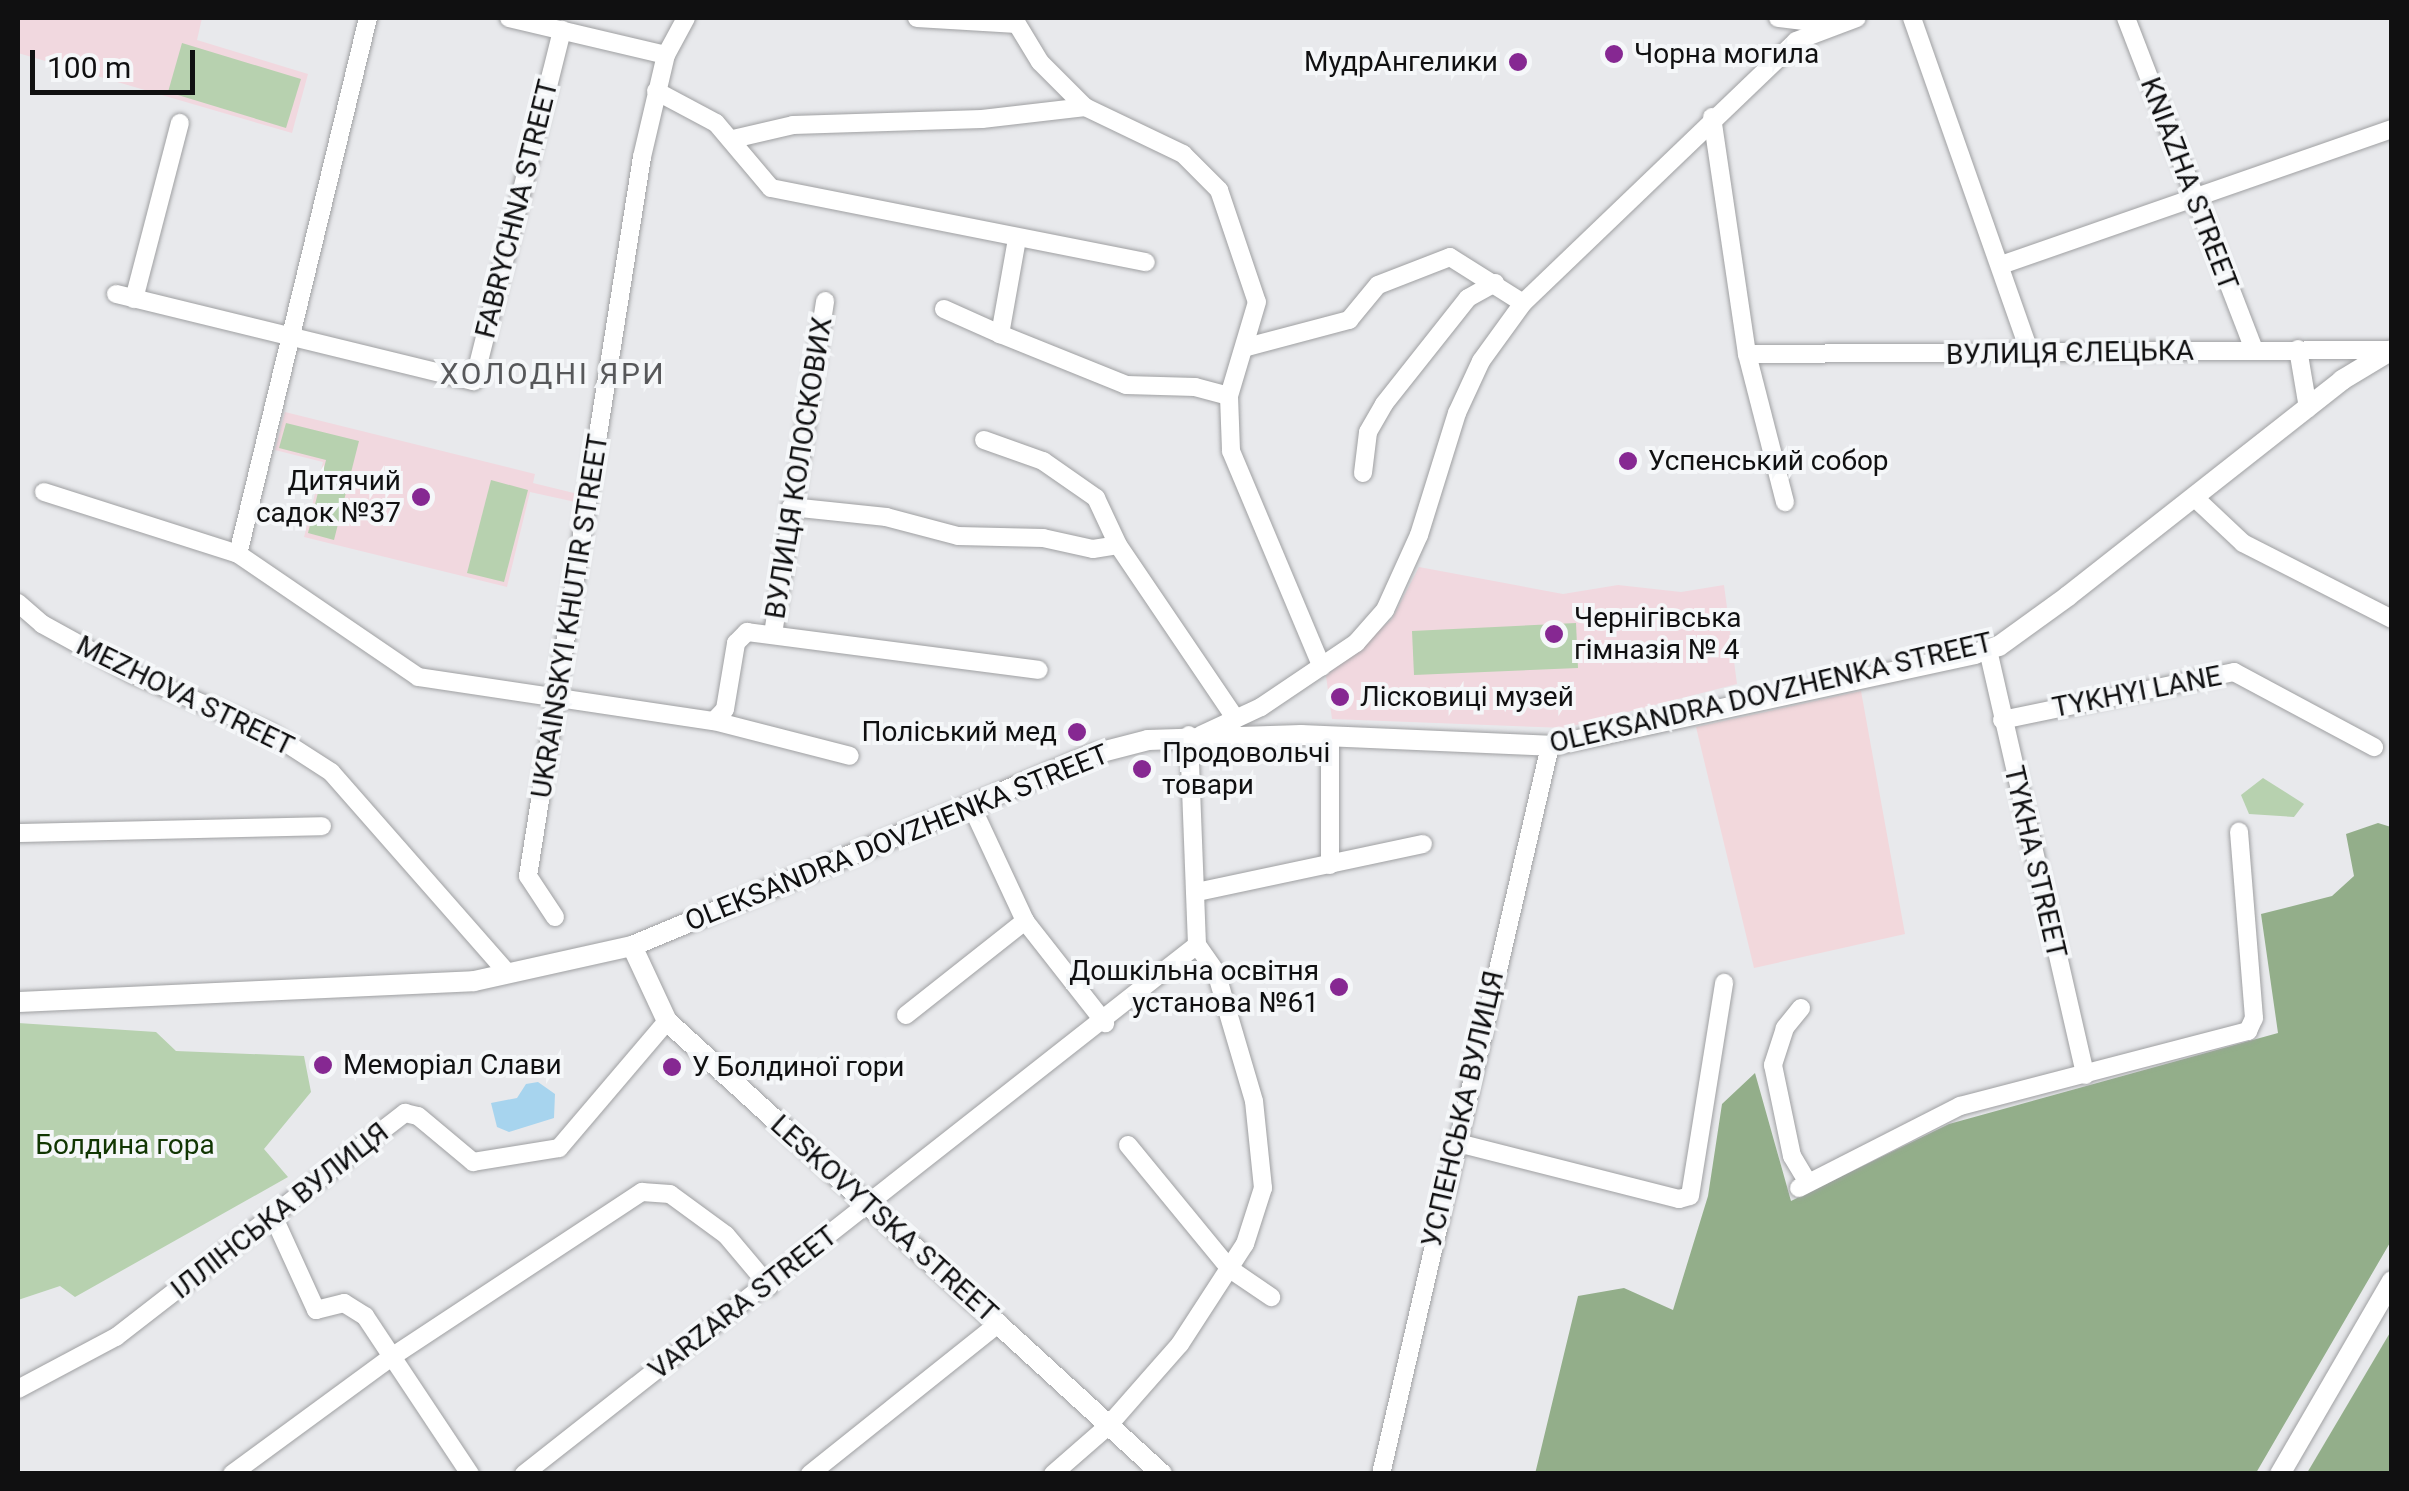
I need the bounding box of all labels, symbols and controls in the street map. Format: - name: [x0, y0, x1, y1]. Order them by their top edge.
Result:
- scale bar: [35, 30, 200, 92]
- place label: Чорна могила: [1634, 37, 1819, 71]
- marker: Чорна могила: [1603, 43, 1625, 65]
- place label: МудрАнгелики: [1304, 45, 1498, 79]
- text: 100 m: [47, 50, 131, 85]
- marker: МудрАнгелики: [1507, 51, 1529, 73]
- street label: KNIAZHA STREET: [2133, 73, 2245, 295]
- street label: FABRYCHNA STREET: [469, 76, 565, 342]
- street label: ВУЛИЦЯ КОЛОСКОВИХ: [759, 315, 839, 621]
- street label: ВУЛИЦЯ ЄЛЕЦЬКА: [1946, 334, 2194, 372]
- district label: ХОЛОДНІ ЯРИ: [440, 356, 666, 392]
- street label: UKRAINSKYI KHUTIR STREET: [525, 432, 615, 800]
- place label: Успенський собор: [1648, 444, 1889, 478]
- marker: Успенський собор: [1617, 450, 1639, 472]
- place label: Дитячий садок №37: [256, 464, 401, 530]
- marker: Дитячий садок №37: [410, 486, 432, 508]
- place label: Чернігівська гімназія № 4: [1574, 601, 1741, 667]
- marker: Чернігівська гімназія № 4: [1543, 623, 1565, 645]
- street label: OLEKSANDRA DOVZHENKA STREET: [1546, 626, 1996, 760]
- street label: MEZHOVA STREET: [71, 629, 299, 763]
- street label: TYKHYI LANE: [2049, 659, 2225, 725]
- place label: Лісковиці музей: [1360, 680, 1574, 714]
- marker: Лісковиці музей: [1329, 686, 1351, 708]
- place label: Поліський мед: [862, 715, 1057, 749]
- marker: Поліський мед: [1066, 721, 1088, 743]
- place label: Продовольчі товари: [1162, 736, 1330, 802]
- street label: OLEKSANDRA DOVZHENKA STREET: [680, 737, 1114, 939]
- marker: Продовольчі товари: [1131, 758, 1153, 780]
- street label: TYKHA STREET: [1997, 763, 2073, 961]
- place label: Дошкільна освітня установа №61: [1069, 954, 1319, 1020]
- street label: УСПЕНСЬКА ВУЛИЦЯ: [1415, 968, 1511, 1250]
- marker: Дошкільна освітня установа №61: [1328, 976, 1350, 998]
- place label: Меморіал Слави: [343, 1048, 562, 1082]
- place label: У Болдиної гори: [692, 1050, 905, 1084]
- marker: Меморіал Слави: [312, 1054, 334, 1076]
- marker: У Болдиної гори: [661, 1056, 683, 1078]
- street label: LESKOVYTSKA STREET: [764, 1108, 1004, 1330]
- street label: ІЛЛІНСЬКА ВУЛИЦЯ: [165, 1116, 395, 1306]
- park label: Болдина гора: [35, 1128, 215, 1162]
- street label: VARZARA STREET: [642, 1219, 844, 1387]

